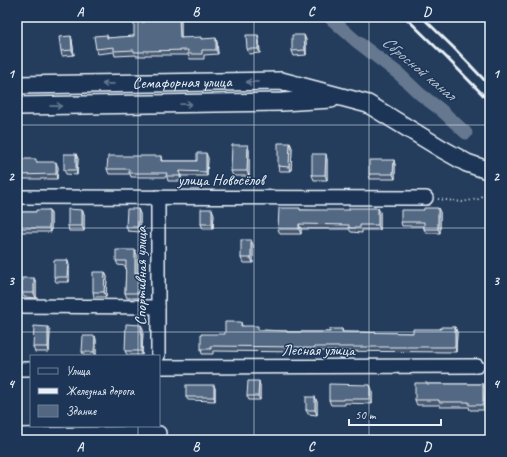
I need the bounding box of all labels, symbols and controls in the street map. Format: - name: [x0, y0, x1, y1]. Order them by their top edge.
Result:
- text: A: [77, 4, 85, 20]
- text: B: [193, 4, 201, 20]
- text: C: [308, 4, 316, 20]
- text: D: [423, 4, 432, 20]
- water label: Сбросной канал: [378, 31, 462, 106]
- text: 1: [8, 66, 16, 82]
- text: 1: [493, 66, 501, 82]
- street label: Семафорная улица: [132, 72, 233, 93]
- one-way arrow: [246, 78, 259, 85]
- one-way arrow: [102, 80, 115, 88]
- one-way arrow: [179, 100, 192, 108]
- one-way arrow: [49, 102, 62, 110]
- text: 2: [8, 169, 15, 185]
- text: 2: [493, 169, 500, 185]
- street label: улица Новосёлов: [177, 170, 268, 190]
- street label: Спортивная улица: [131, 225, 151, 326]
- text: 3: [8, 273, 15, 289]
- text: 3: [493, 273, 500, 289]
- street label: Лесная улица: [281, 340, 356, 360]
- legend: [30, 355, 160, 427]
- text: Улица: [66, 363, 91, 379]
- text: 4: [8, 376, 16, 392]
- text: 4: [493, 376, 501, 392]
- text: Железная дорога: [66, 383, 135, 399]
- scale bar: [349, 401, 441, 427]
- text: Здание: [66, 403, 97, 419]
- text: 50 m: [355, 407, 377, 423]
- text: A: [77, 439, 85, 455]
- text: B: [193, 439, 201, 455]
- text: C: [308, 439, 316, 455]
- text: D: [423, 439, 432, 455]

